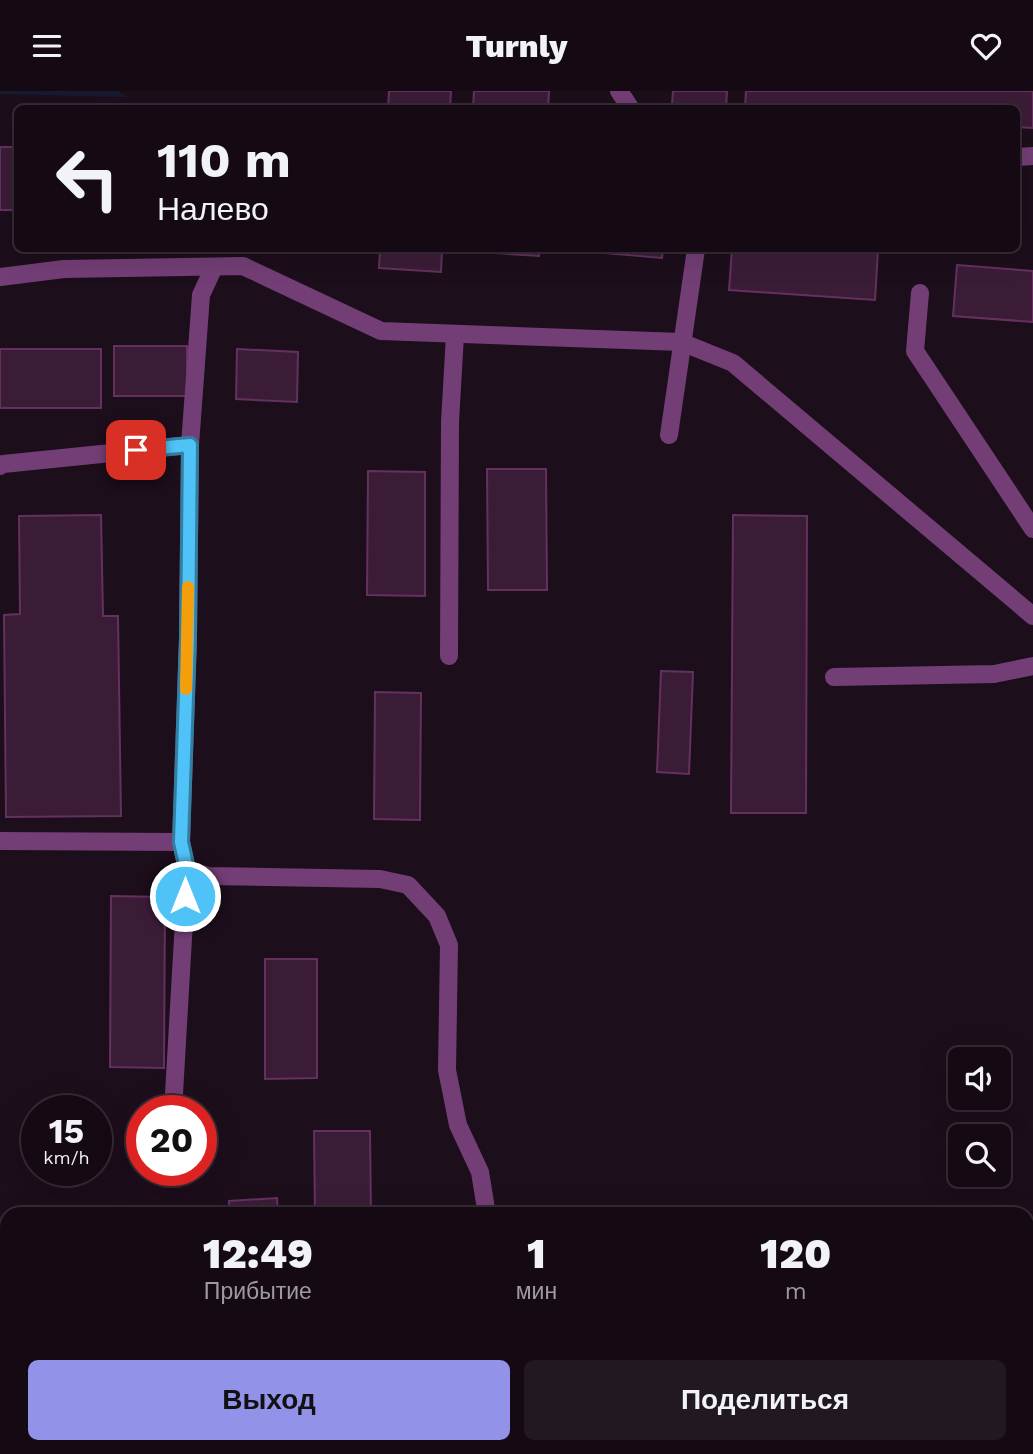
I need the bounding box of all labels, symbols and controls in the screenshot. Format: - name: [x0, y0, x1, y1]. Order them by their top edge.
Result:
- icon: menu: [28, 27, 66, 65]
- text: Turnly: [466, 27, 567, 65]
- icon: heart: [967, 27, 1005, 65]
- text: 110 m: [157, 131, 291, 189]
- icon: left: [42, 133, 133, 224]
- text: Налево: [157, 190, 269, 228]
- pin: [106, 420, 166, 480]
- icon: arrive: [117, 431, 155, 469]
- position arrow: [148, 859, 222, 933]
- map controls: [948, 1047, 1011, 1187]
- button: sound: [948, 1047, 1011, 1110]
- speed limit sign: 20: [126, 1095, 217, 1186]
- text: 15: [49, 1110, 84, 1152]
- button: search: [948, 1124, 1011, 1187]
- text: km/h: [43, 1147, 90, 1168]
- text: 12:49: [203, 1229, 313, 1278]
- text: 1: [527, 1229, 546, 1278]
- text: 120: [760, 1229, 831, 1278]
- text: Прибытие: [204, 1278, 312, 1305]
- text: мин: [516, 1278, 557, 1305]
- text: m: [785, 1278, 807, 1305]
- button: Выход: [28, 1360, 510, 1440]
- button: Поделиться: [524, 1360, 1006, 1440]

